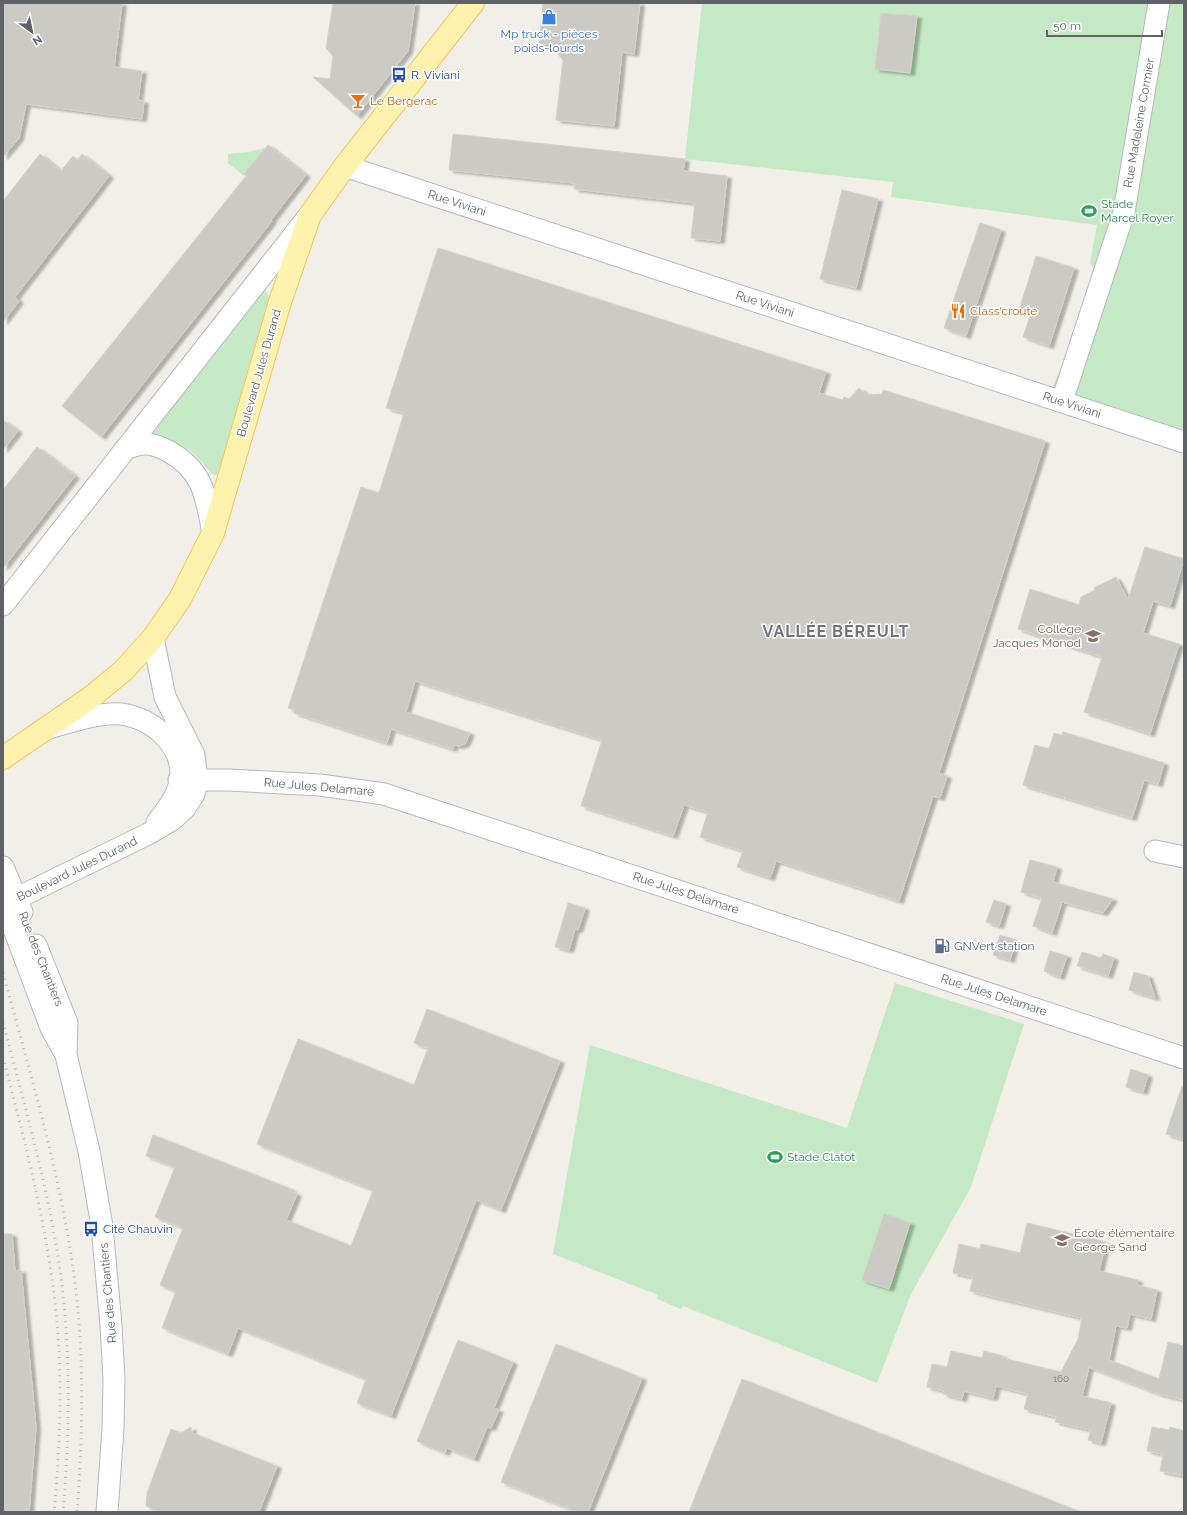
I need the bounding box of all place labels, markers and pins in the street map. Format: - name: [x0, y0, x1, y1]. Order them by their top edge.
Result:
- shop icon: Mp truck - pièces poids-lourds: [540, 8, 558, 26]
- place label: Mp truck - pièces poids-lourds: [501, 27, 598, 55]
- bus stop icon: R. Viviani: [390, 66, 408, 84]
- place label: R. Viviani: [411, 68, 460, 82]
- bar icon: Le Bergerac: [349, 92, 367, 110]
- place label: Le Bergerac: [370, 94, 438, 108]
- place label: Stade Marcel Royer: [1101, 197, 1174, 225]
- sports icon: Stade Marcel Royer: [1080, 202, 1098, 220]
- restaurant icon: Class'croute: [949, 302, 967, 320]
- place label: Class'croute: [970, 304, 1037, 318]
- place label: Collège Jacques Monod: [993, 622, 1081, 650]
- school or university icon: Collège Jacques Monod: [1084, 627, 1102, 645]
- fuel station icon: GNVert station: [933, 937, 951, 955]
- place label: GNVert station: [954, 939, 1035, 953]
- sports icon: Stade Clatot: [766, 1148, 784, 1166]
- place label: Stade Clatot: [787, 1150, 855, 1164]
- bus stop icon: Cité Chauvin: [82, 1220, 100, 1238]
- place label: Cité Chauvin: [103, 1222, 173, 1236]
- place label: École élémentaire George Sand: [1074, 1226, 1175, 1254]
- school or university icon: École élémentaire George Sand: [1053, 1231, 1071, 1249]

